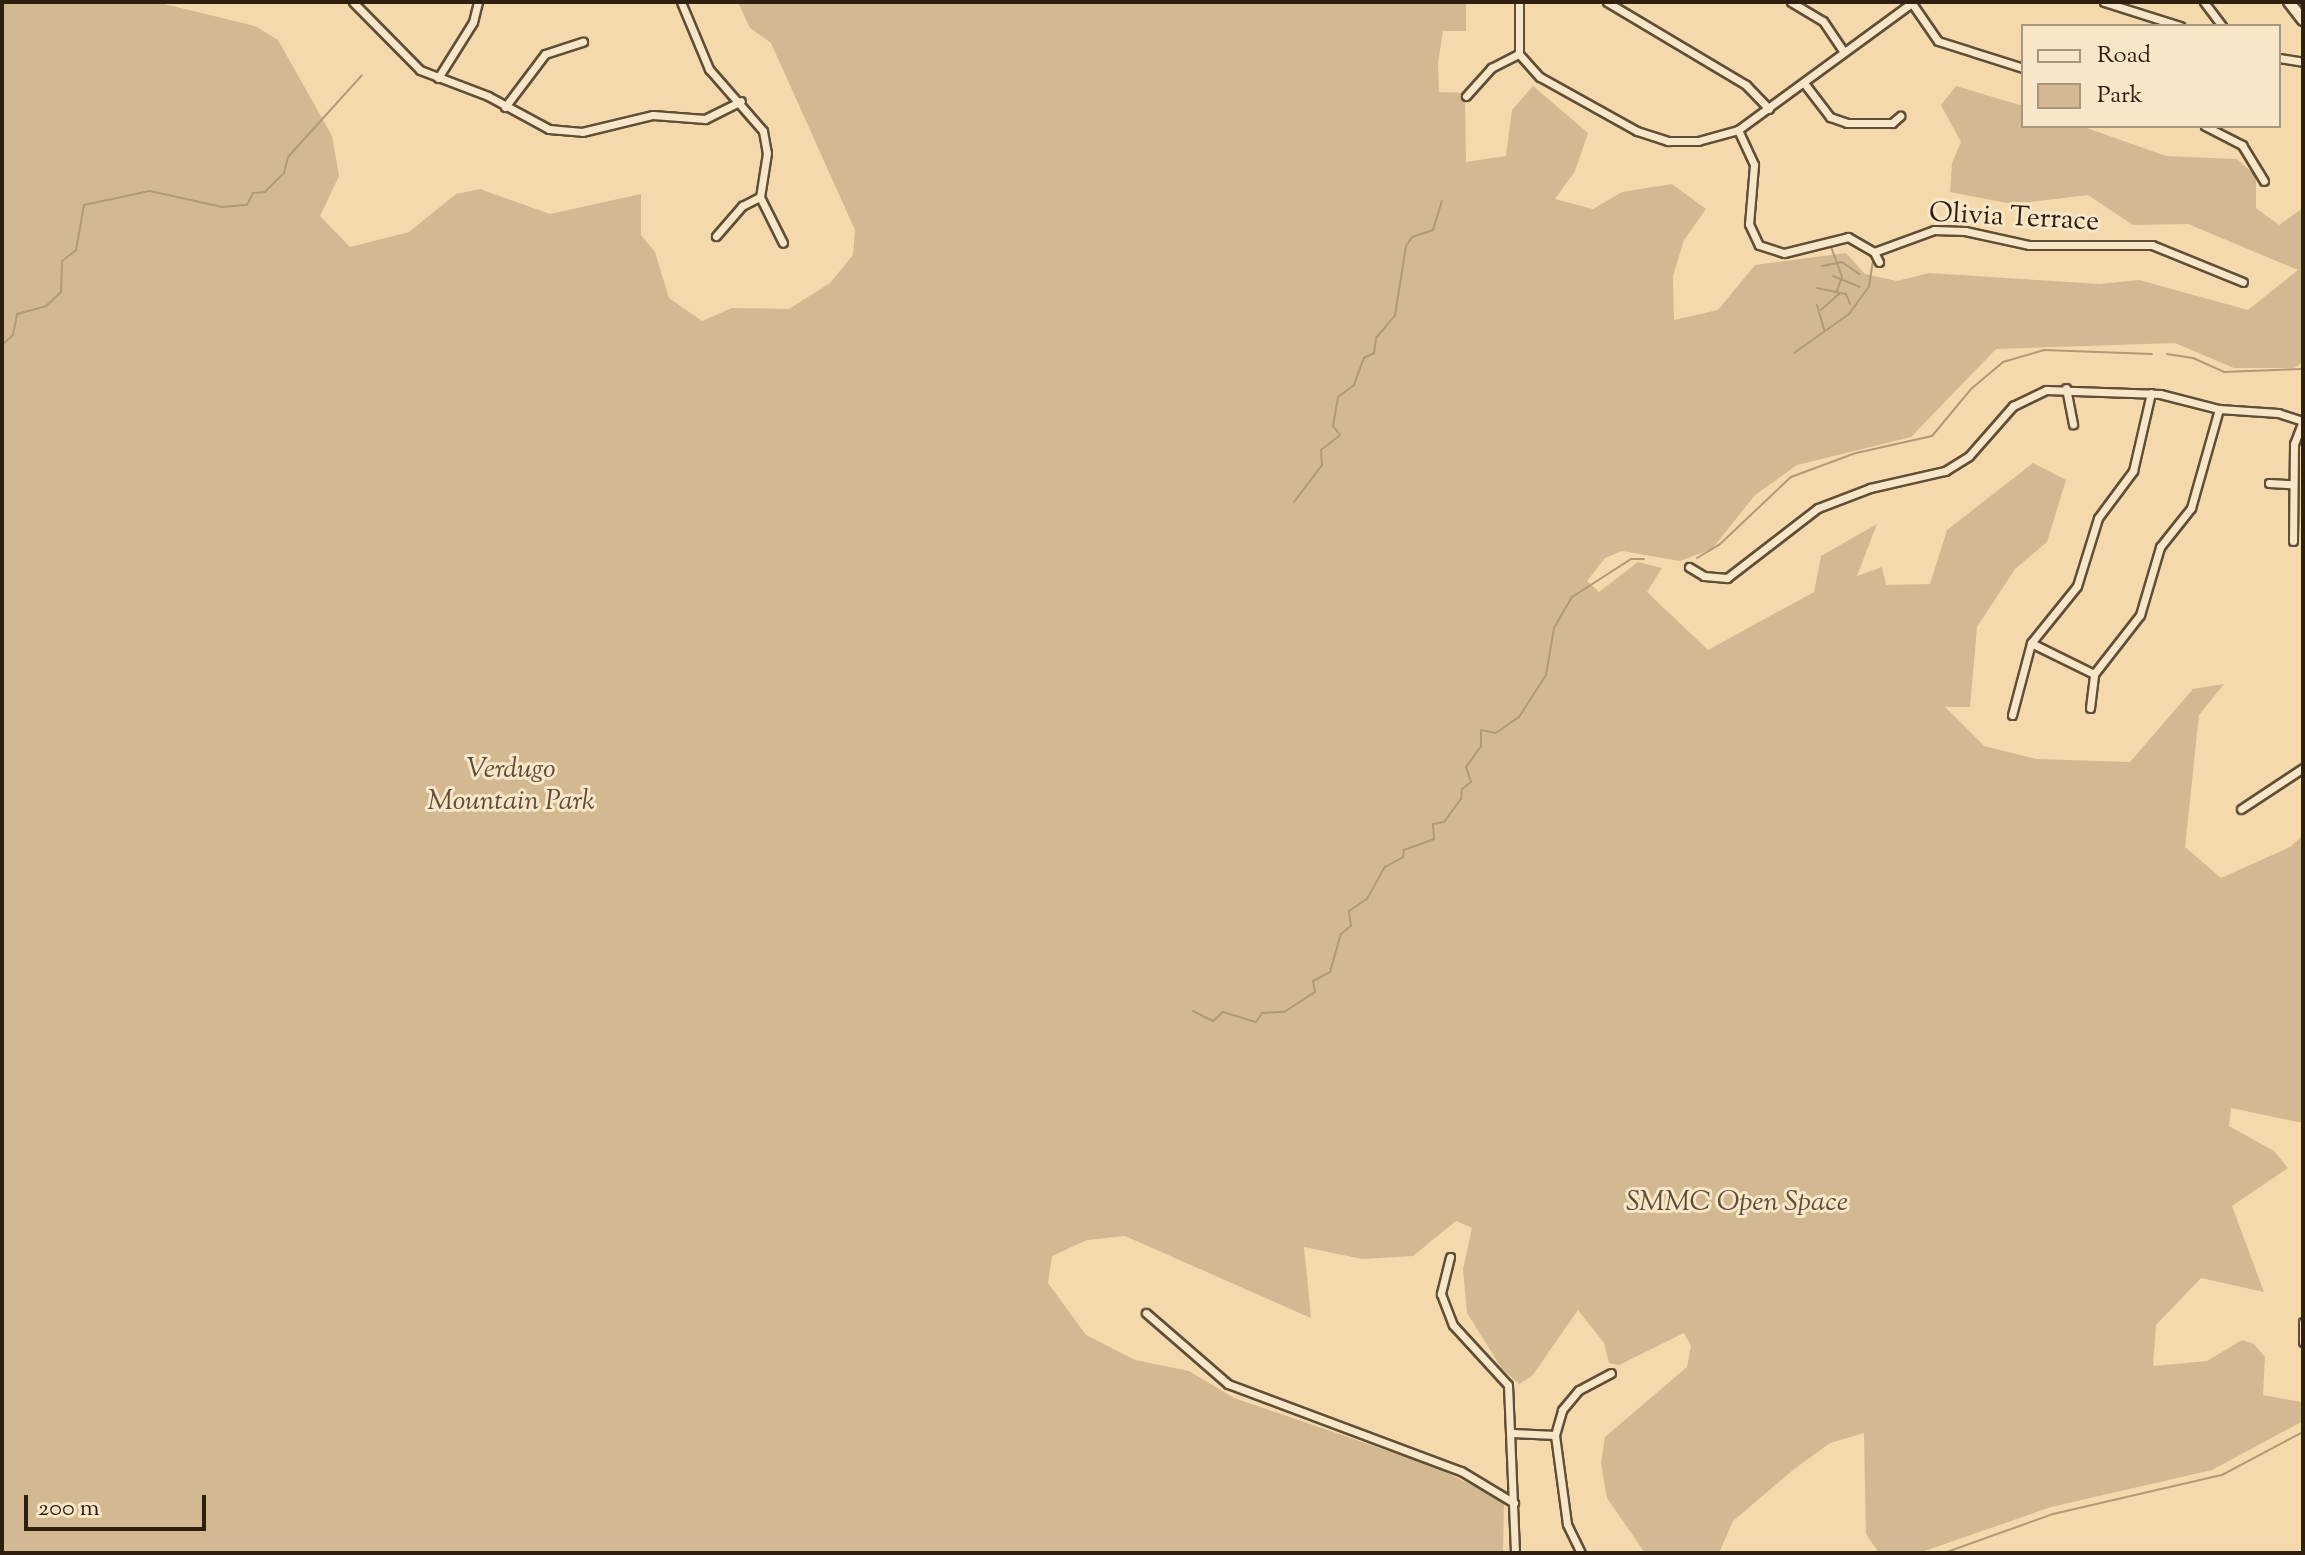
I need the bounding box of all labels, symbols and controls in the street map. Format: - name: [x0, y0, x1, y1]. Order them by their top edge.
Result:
- legend: [2021, 24, 2281, 128]
- text: Road: [2097, 39, 2151, 73]
- text: Park: [2097, 79, 2143, 113]
- street label: Olivia Terrace: [1928, 197, 2100, 239]
- park label: Verdugo Mountain Park: [427, 753, 595, 819]
- park label: SMMC Open Space: [1626, 1186, 1848, 1220]
- scale bar: [28, 1479, 210, 1529]
- text: 200 m: [38, 1492, 100, 1526]

